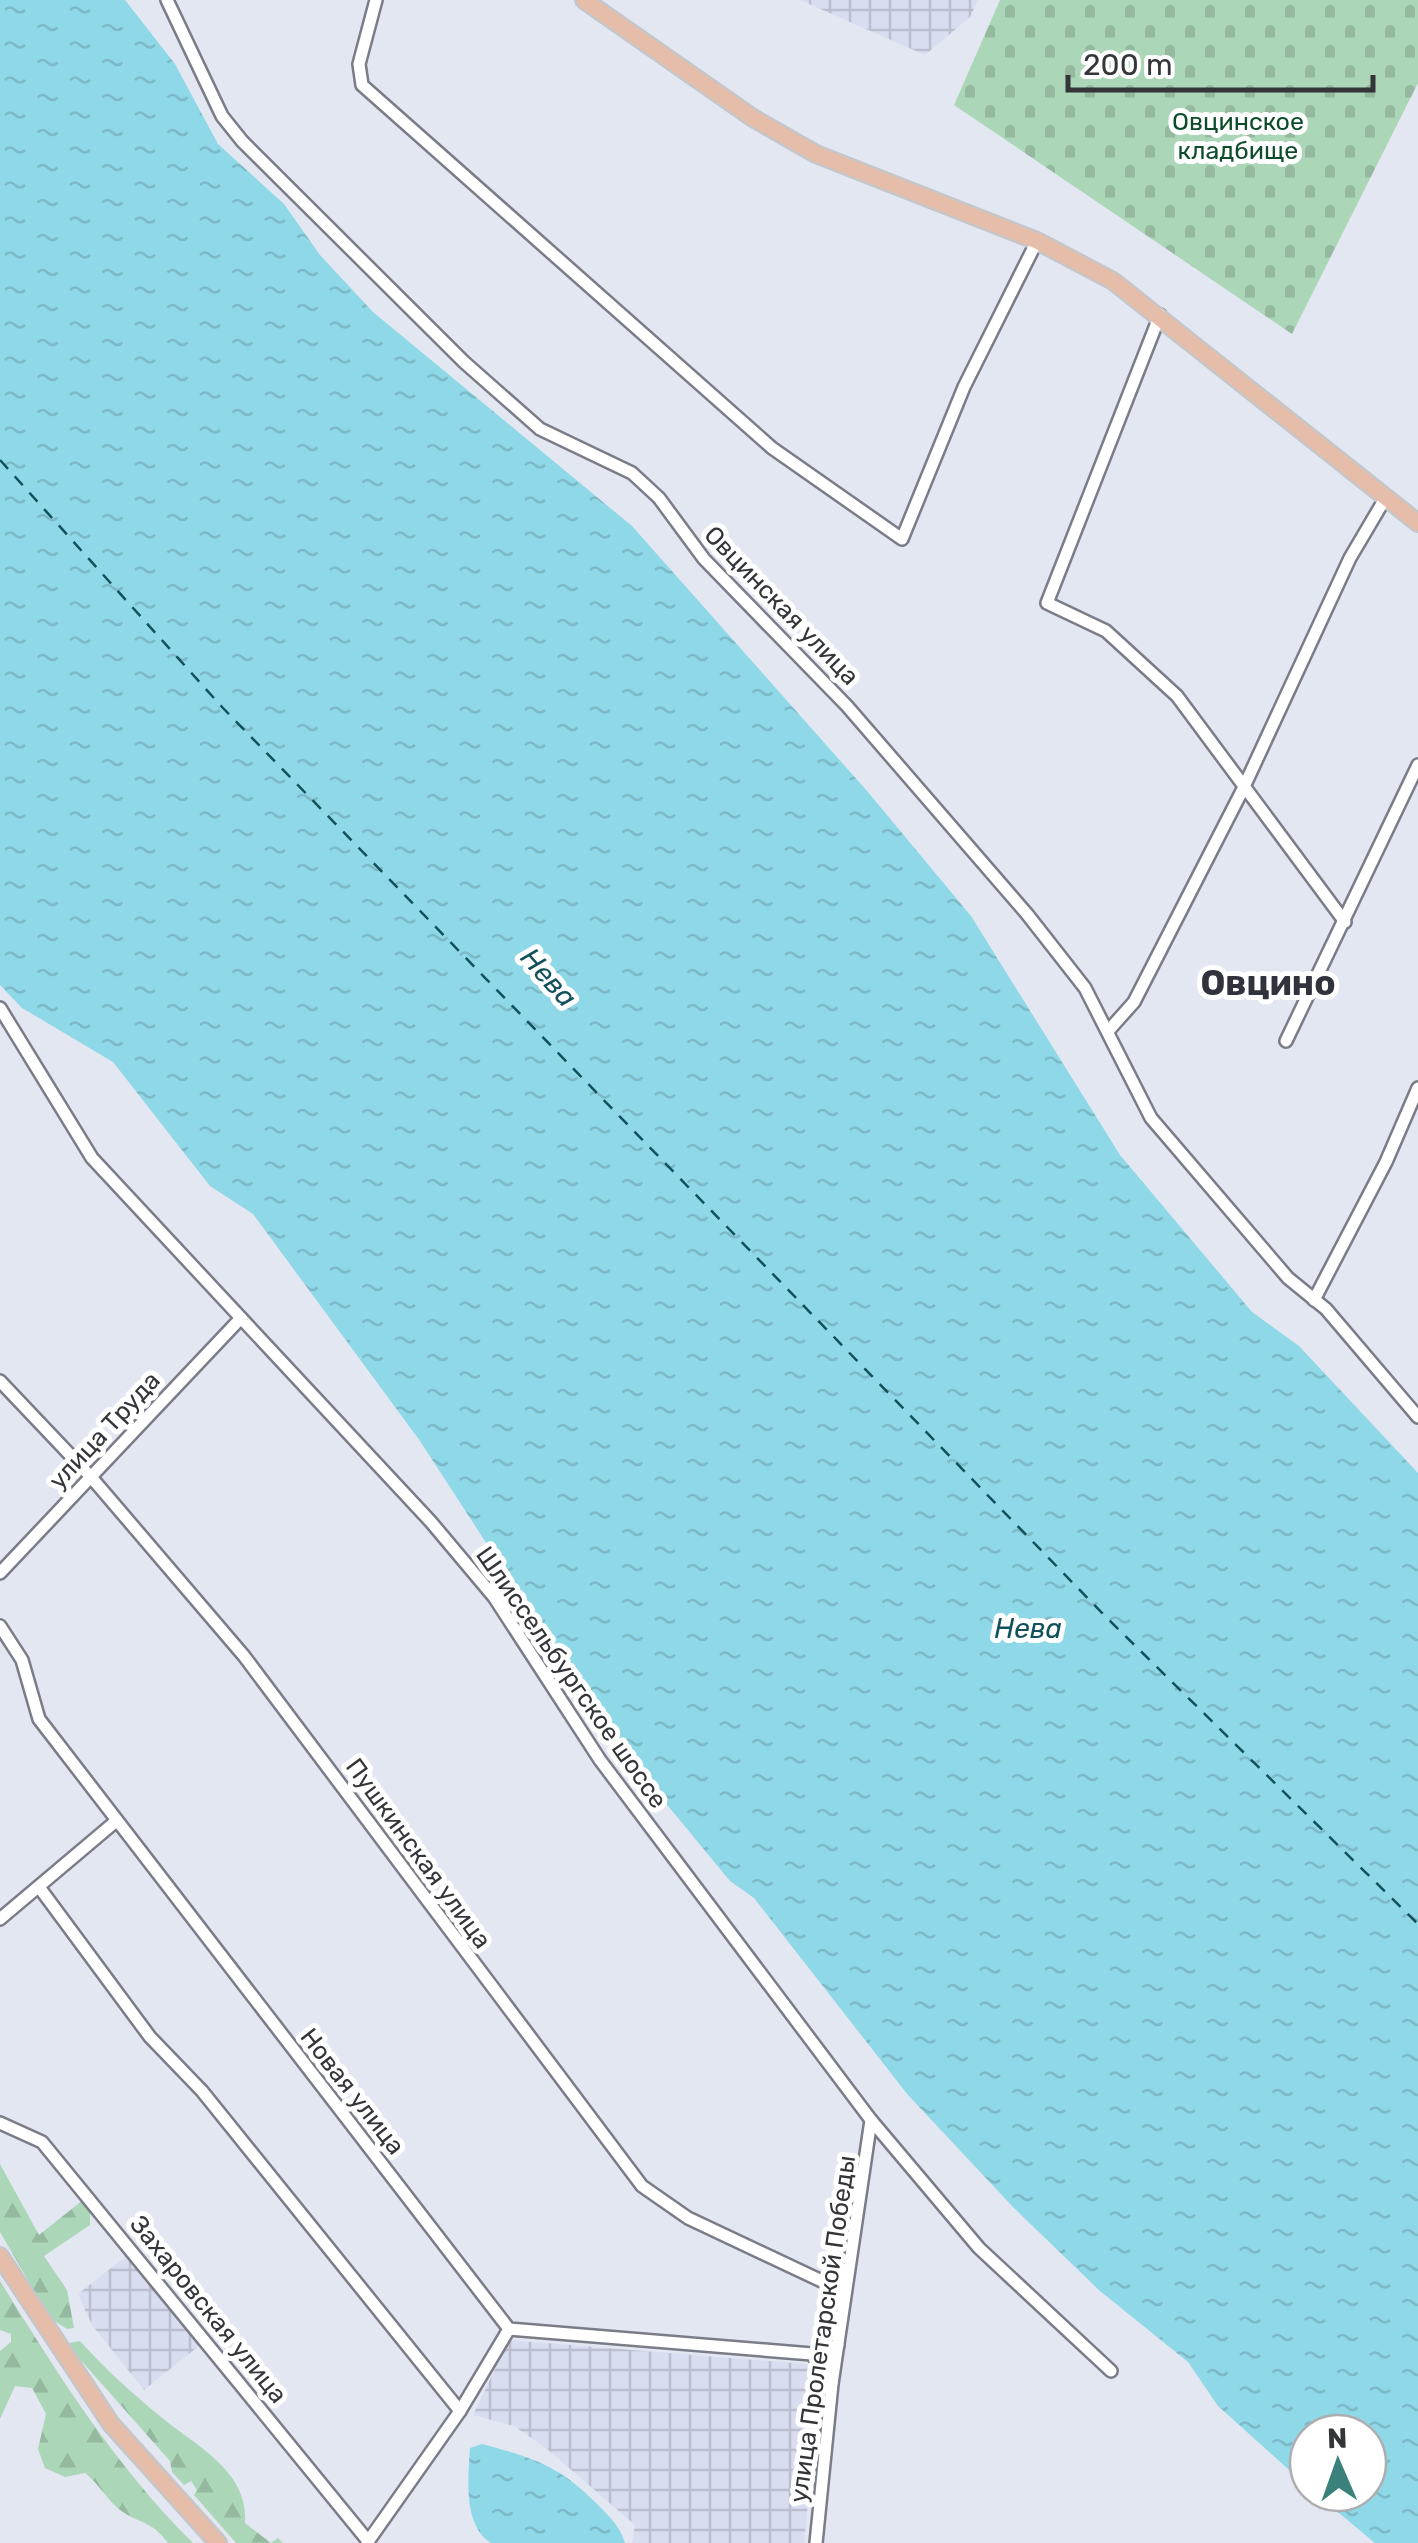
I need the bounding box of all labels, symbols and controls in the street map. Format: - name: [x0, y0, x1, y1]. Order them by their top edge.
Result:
- scale bar: [1068, 30, 1373, 92]
- text: 200 m: [1083, 47, 1173, 83]
- park label: Овцинское кладбище: [1172, 107, 1304, 165]
- street label: Овцинская улица: [698, 520, 865, 691]
- water label: Нева: [514, 941, 584, 1014]
- district label: Овцино: [1200, 962, 1336, 1004]
- street label: улица Труда: [43, 1366, 166, 1495]
- street label: Шлиссельбургское шоссе: [470, 1541, 673, 1814]
- water label: Нева: [994, 1612, 1062, 1645]
- street label: Пушкинская улица: [340, 1753, 497, 1954]
- street label: Новая улица: [294, 2023, 411, 2160]
- street label: улица Пролетарской Победы: [784, 2153, 861, 2505]
- street label: Захаровская улица: [124, 2210, 293, 2409]
- north arrow: [1288, 2413, 1388, 2513]
- text: N: [1327, 2422, 1348, 2455]

